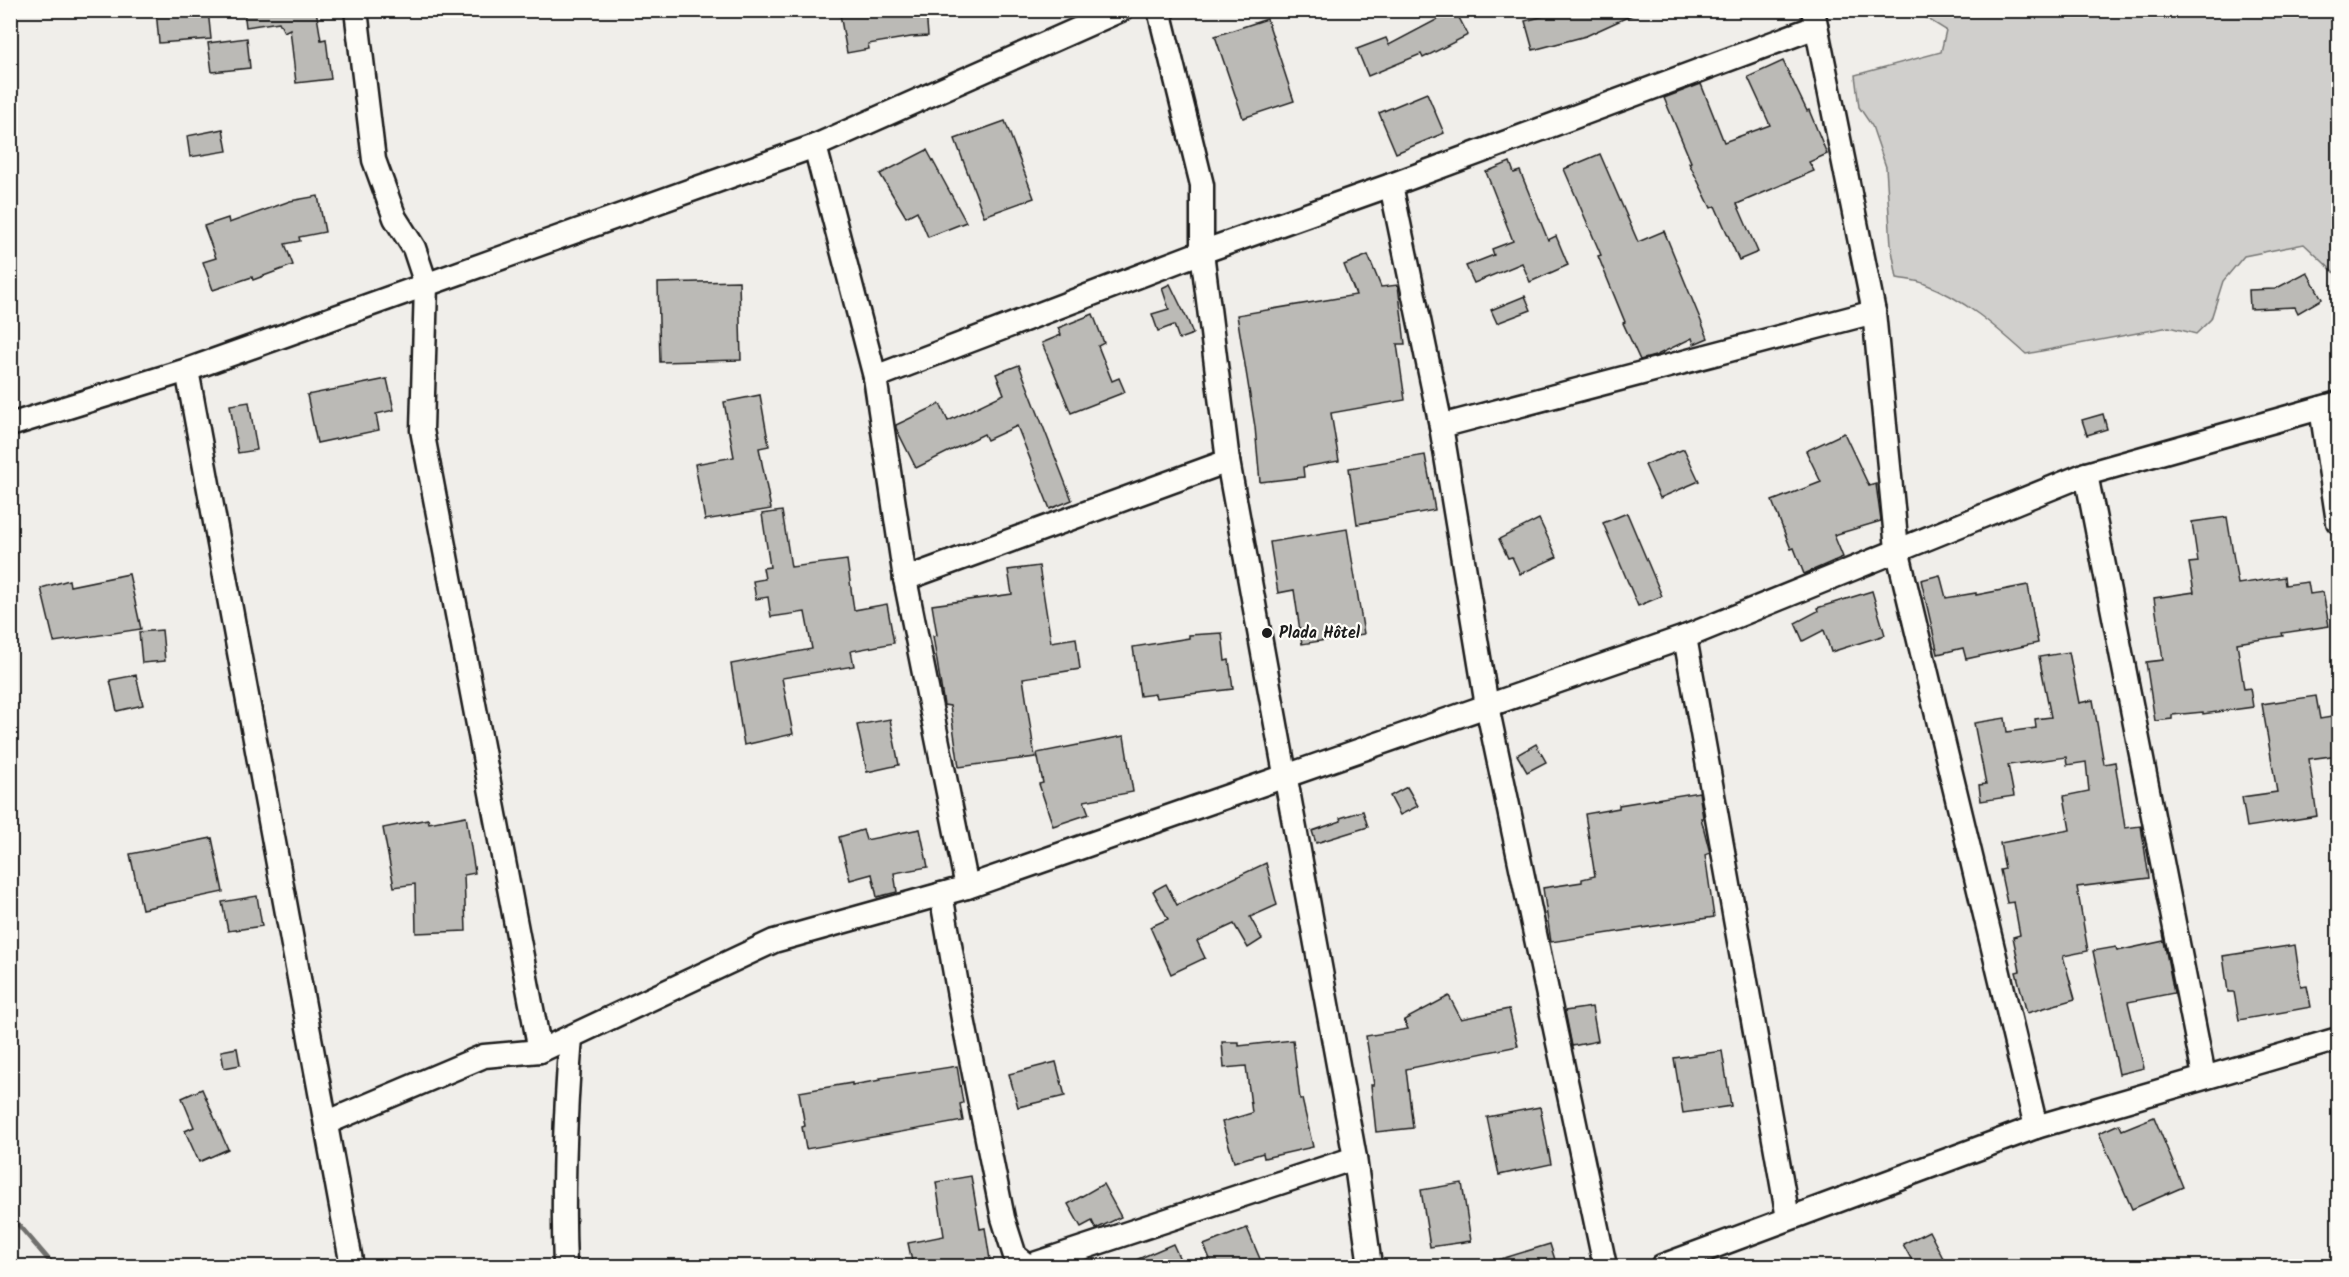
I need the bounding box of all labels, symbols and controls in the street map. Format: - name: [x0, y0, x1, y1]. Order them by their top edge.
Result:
- place label: Plada Hôtel: [1279, 621, 1361, 646]
- marker: Plada Hôtel: [1260, 626, 1274, 640]

